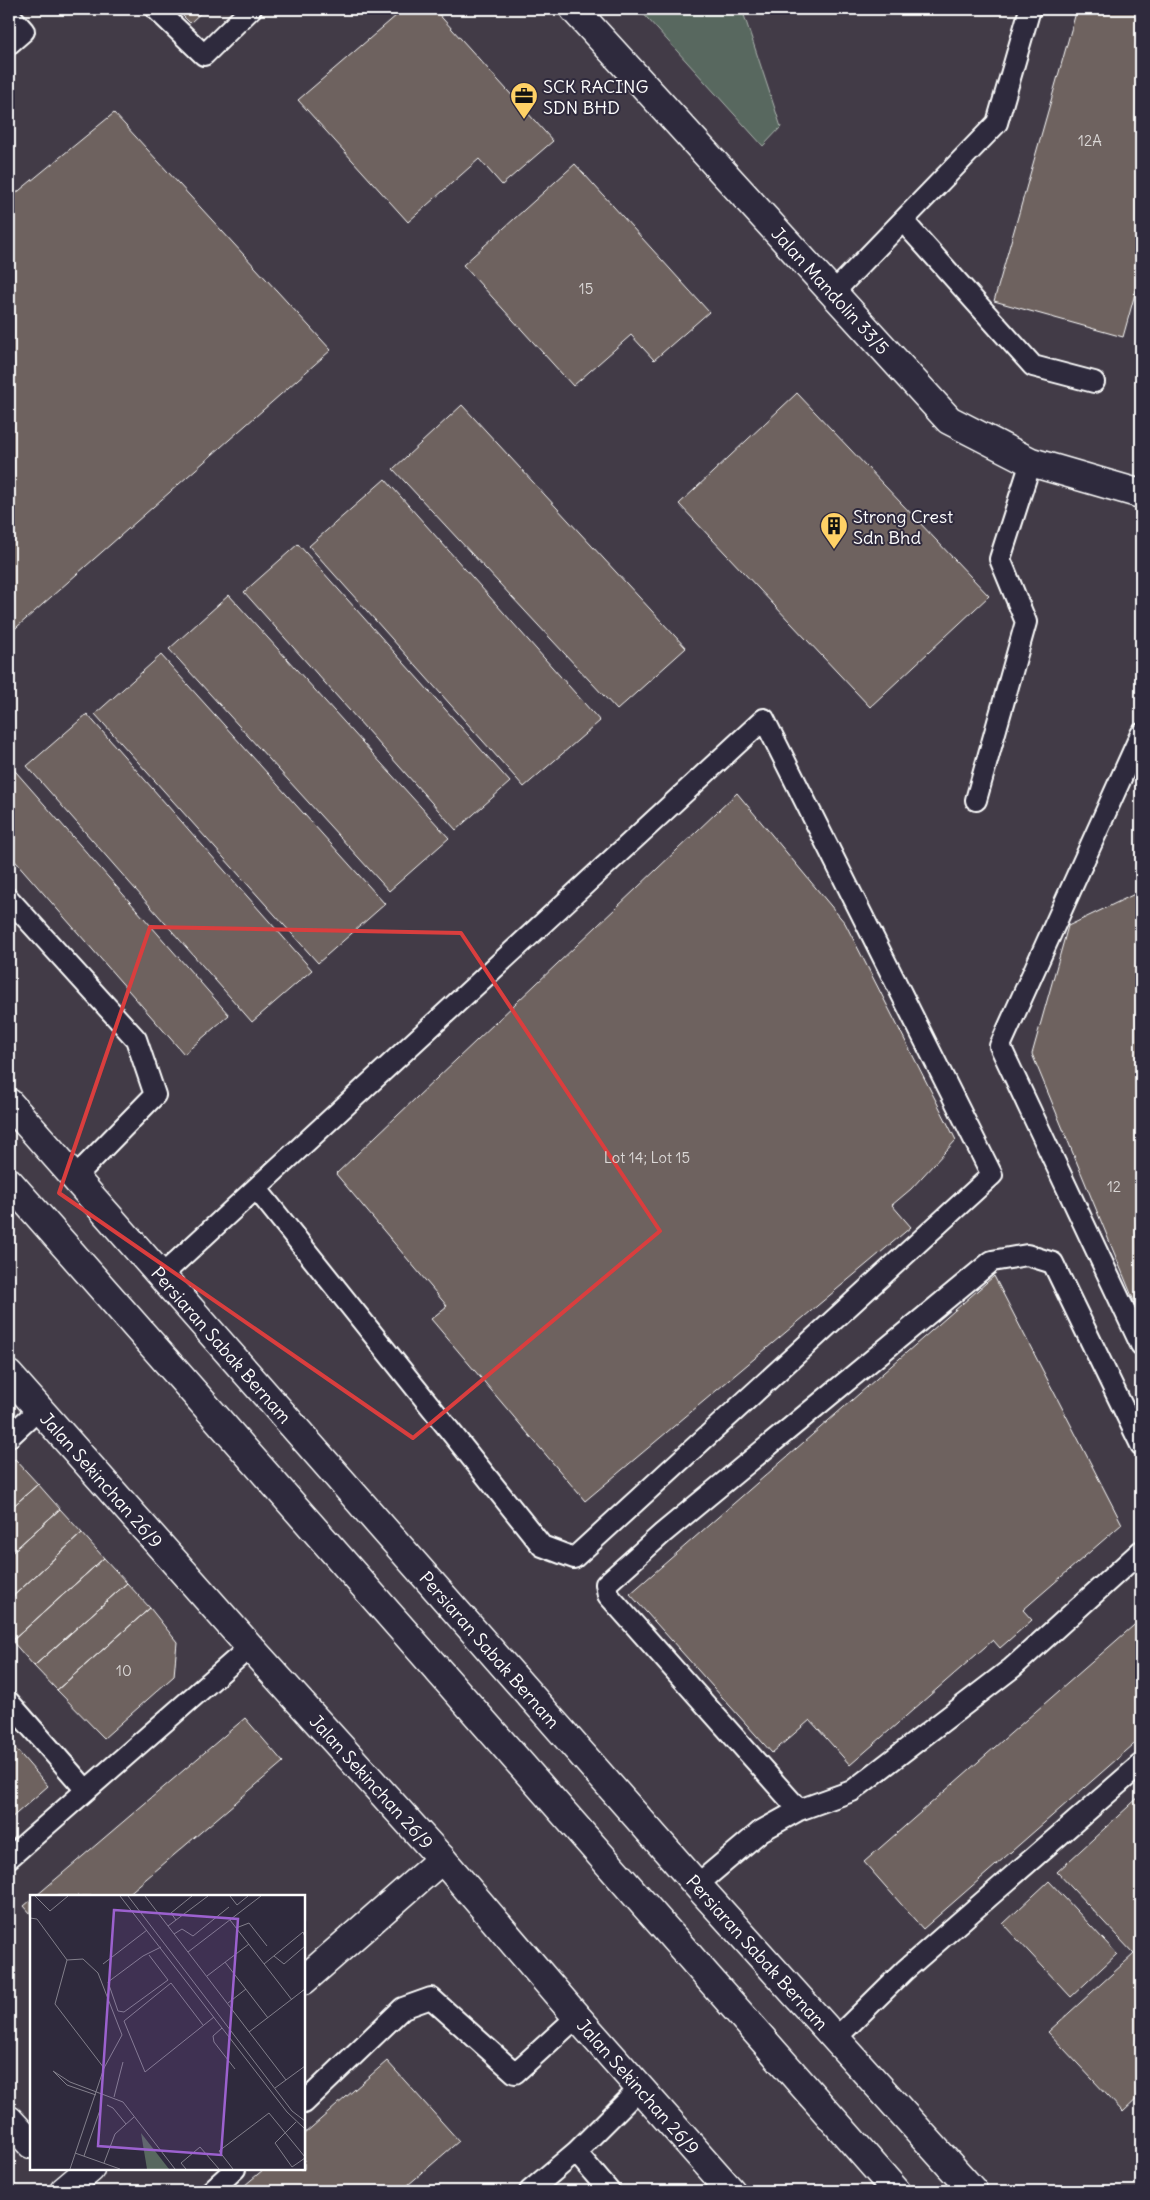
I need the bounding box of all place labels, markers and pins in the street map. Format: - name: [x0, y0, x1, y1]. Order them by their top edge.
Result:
- place label: SCK RACING SDN BHD: [543, 75, 648, 119]
- office icon: SCK RACING SDN BHD: [509, 81, 539, 120]
- place label: Strong Crest Sdn Bhd: [853, 505, 953, 549]
- building icon: Strong Crest Sdn Bhd: [819, 511, 849, 550]

